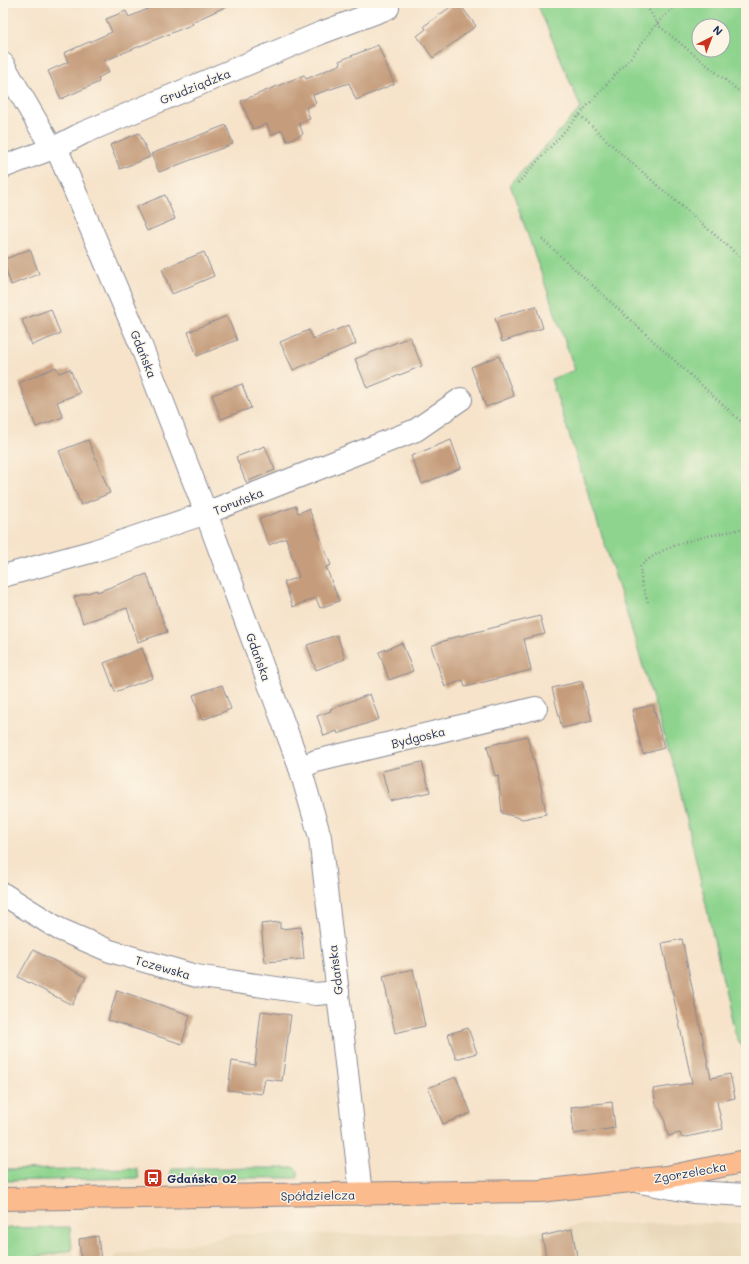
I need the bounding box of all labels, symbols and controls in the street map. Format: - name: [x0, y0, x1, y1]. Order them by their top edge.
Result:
- north arrow: [691, 18, 731, 58]
- text: N: [710, 22, 726, 39]
- street label: Grudziądzka: [157, 65, 233, 107]
- street label: Gdańska: [127, 328, 161, 380]
- street label: Toruńska: [211, 484, 265, 518]
- street label: Gdańska: [243, 631, 275, 683]
- street label: Bydgoska: [389, 723, 447, 751]
- street label: Gdańska: [324, 944, 346, 996]
- street label: Tczewska: [133, 951, 193, 983]
- street label: Zgorzelecka: [652, 1158, 728, 1186]
- bus stop icon: Gdańska 02: [142, 1167, 164, 1189]
- place label: Gdańska 02: [167, 1170, 237, 1186]
- street label: Spółdzielcza: [281, 1186, 355, 1204]

